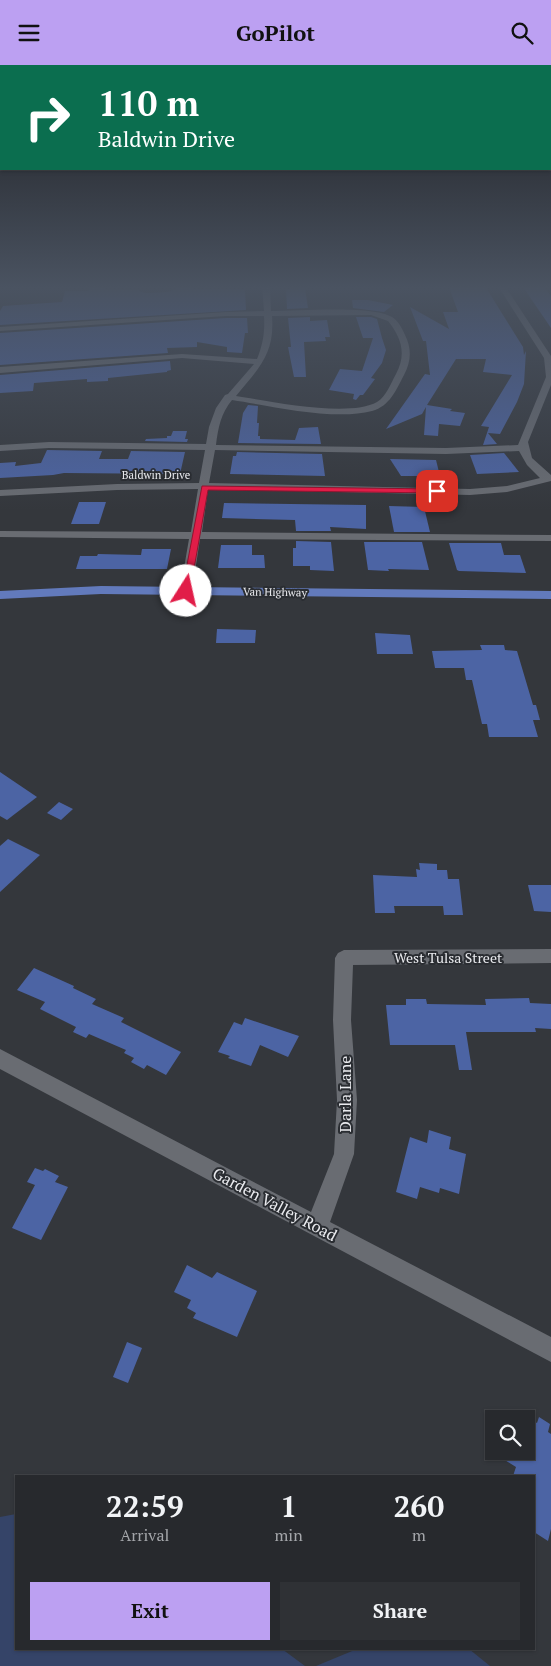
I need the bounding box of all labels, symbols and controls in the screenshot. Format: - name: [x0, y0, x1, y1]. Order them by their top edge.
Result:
- text: GoPilot: [236, 18, 315, 47]
- icon: menu: [15, 19, 43, 47]
- icon: search: [508, 19, 536, 47]
- text: 110 m: [98, 80, 199, 126]
- icon: right: [15, 85, 80, 150]
- text: Baldwin Drive: [98, 124, 235, 153]
- street label: Baldwin Drive: [122, 468, 191, 482]
- pin: [416, 470, 458, 512]
- icon: arrive: [423, 477, 451, 505]
- position arrow: [159, 564, 211, 616]
- street label: Van Highway: [243, 584, 308, 600]
- street label: West Tulsa Street: [394, 948, 503, 967]
- street label: Darla Lane: [334, 1056, 356, 1132]
- street label: Garden Valley Road: [209, 1162, 341, 1246]
- map controls: [485, 1410, 535, 1460]
- button: search: [485, 1410, 535, 1460]
- text: 22:59: [106, 1486, 184, 1526]
- text: 1: [280, 1486, 297, 1526]
- text: 260: [393, 1486, 444, 1526]
- text: Arrival: [120, 1524, 169, 1546]
- text: min: [275, 1524, 303, 1546]
- text: m: [412, 1524, 426, 1546]
- button: Exit: [30, 1582, 270, 1640]
- button: Share: [280, 1582, 520, 1640]

